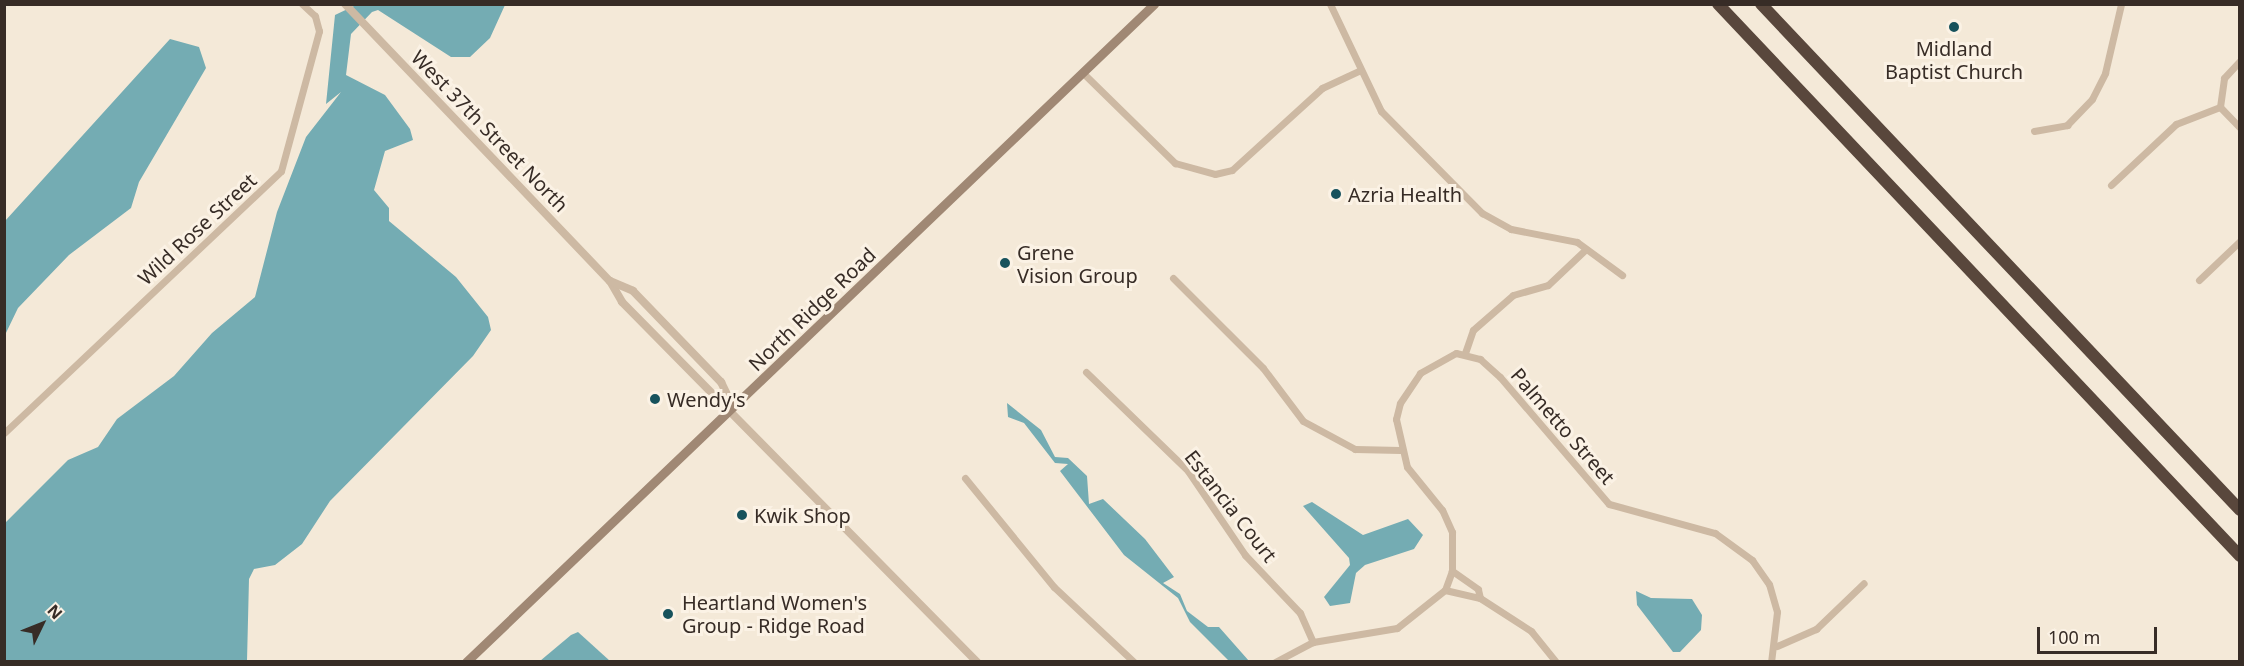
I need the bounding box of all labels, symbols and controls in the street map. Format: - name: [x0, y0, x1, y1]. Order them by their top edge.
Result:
- marker: Midland Baptist Church: [1947, 20, 1961, 34]
- place label: Midland Baptist Church: [1885, 36, 2023, 83]
- street label: West 37th Street North: [407, 45, 573, 217]
- street label: Wild Rose Street: [133, 168, 261, 290]
- place label: Azria Health: [1348, 182, 1462, 206]
- marker: Azria Health: [1329, 187, 1343, 201]
- place label: Grene Vision Group: [1017, 240, 1138, 287]
- street label: North Ridge Road: [744, 242, 880, 376]
- marker: Grene Vision Group: [998, 256, 1012, 270]
- street label: Palmetto Street: [1506, 363, 1620, 489]
- place label: Wendy's: [667, 387, 746, 411]
- marker: Wendy's: [648, 392, 662, 406]
- street label: Estancia Court: [1180, 445, 1282, 567]
- place label: Kwik Shop: [754, 503, 851, 527]
- marker: Kwik Shop: [735, 508, 749, 522]
- place label: Heartland Women's Group - Ridge Road: [682, 590, 867, 637]
- north arrow: [12, 594, 72, 654]
- text: N: [43, 599, 68, 624]
- marker: Heartland Women's Group - Ridge Road: [659, 605, 677, 623]
- scale bar: [2040, 615, 2160, 653]
- text: 100 m: [2048, 625, 2100, 649]

